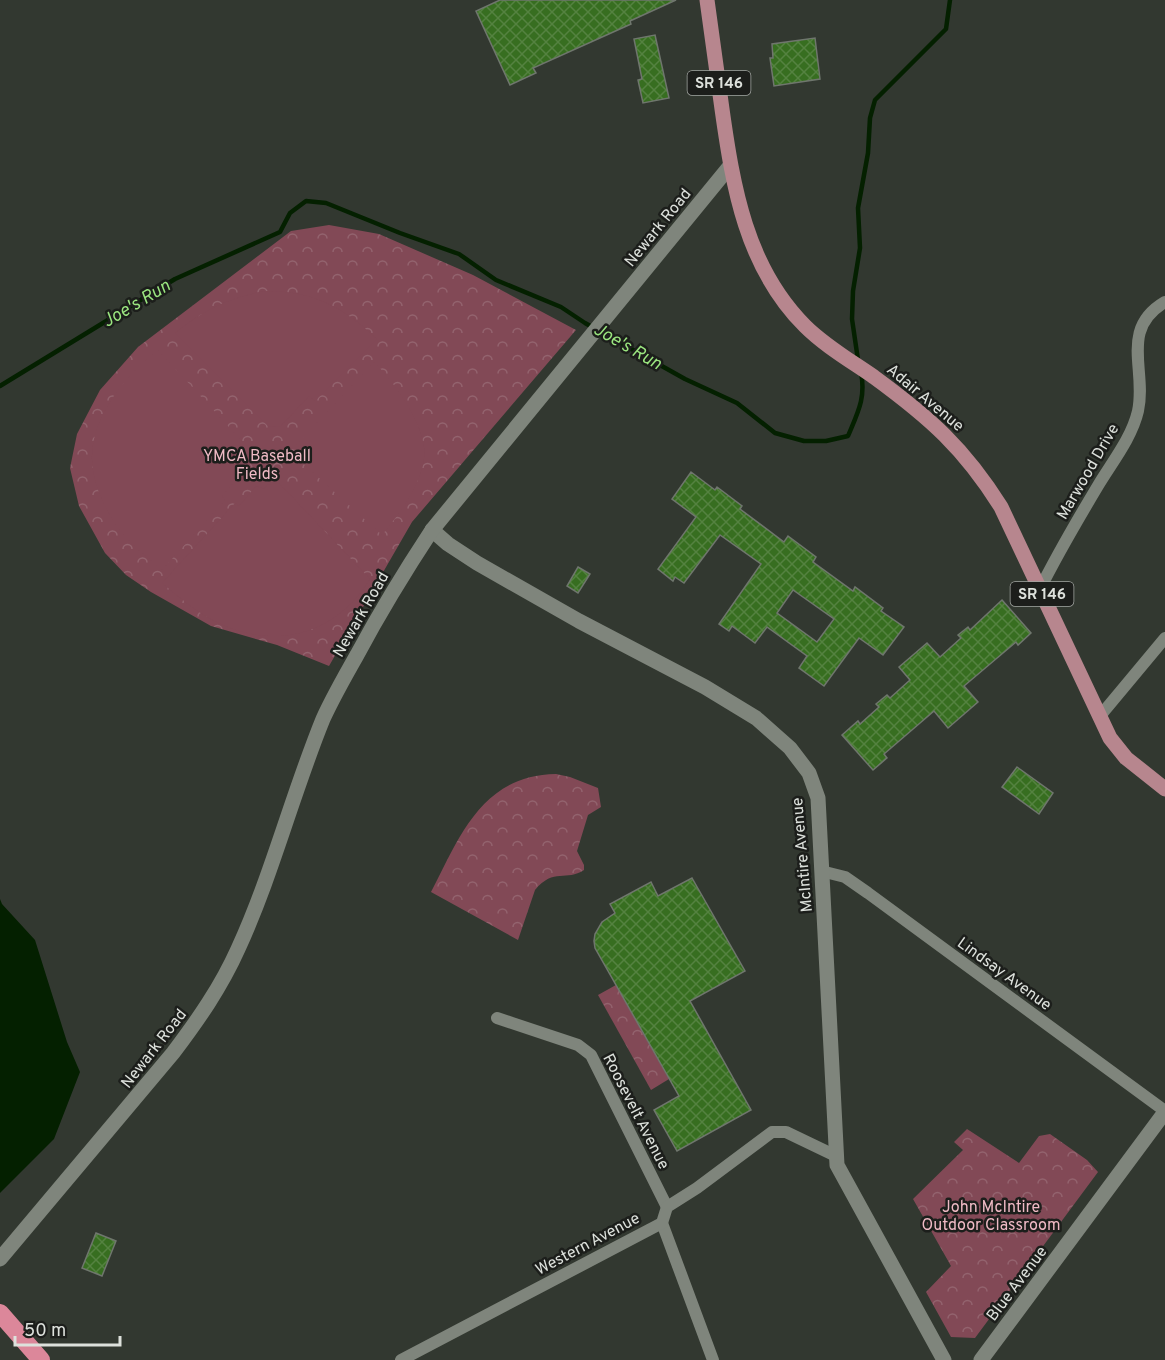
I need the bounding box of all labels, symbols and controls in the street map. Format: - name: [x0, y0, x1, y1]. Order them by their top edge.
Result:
- road number: SR 146: [688, 71, 750, 95]
- street label: Newark Road: [621, 185, 696, 272]
- water label: Joe's Run: [99, 275, 175, 334]
- water label: Joe's Run: [589, 319, 666, 376]
- street label: Adair Avenue: [882, 360, 968, 437]
- street label: Marwood Drive: [1053, 420, 1124, 524]
- park label: YMCA Baseball Fields: [203, 447, 311, 485]
- street label: Newark Road: [329, 569, 394, 661]
- road number: SR 146: [1010, 582, 1074, 606]
- street label: McIntire Avenue: [788, 797, 818, 913]
- street label: Lindsay Avenue: [953, 934, 1055, 1016]
- street label: Newark Road: [117, 1006, 192, 1093]
- street label: Roosevelt Avenue: [597, 1051, 673, 1173]
- park label: John McIntire Outdoor Classroom: [922, 1198, 1060, 1236]
- street label: Western Avenue: [532, 1209, 644, 1281]
- street label: Blue Avenue: [983, 1243, 1052, 1326]
- scale bar: [15, 1309, 120, 1347]
- text: 50 m: [24, 1320, 66, 1343]

